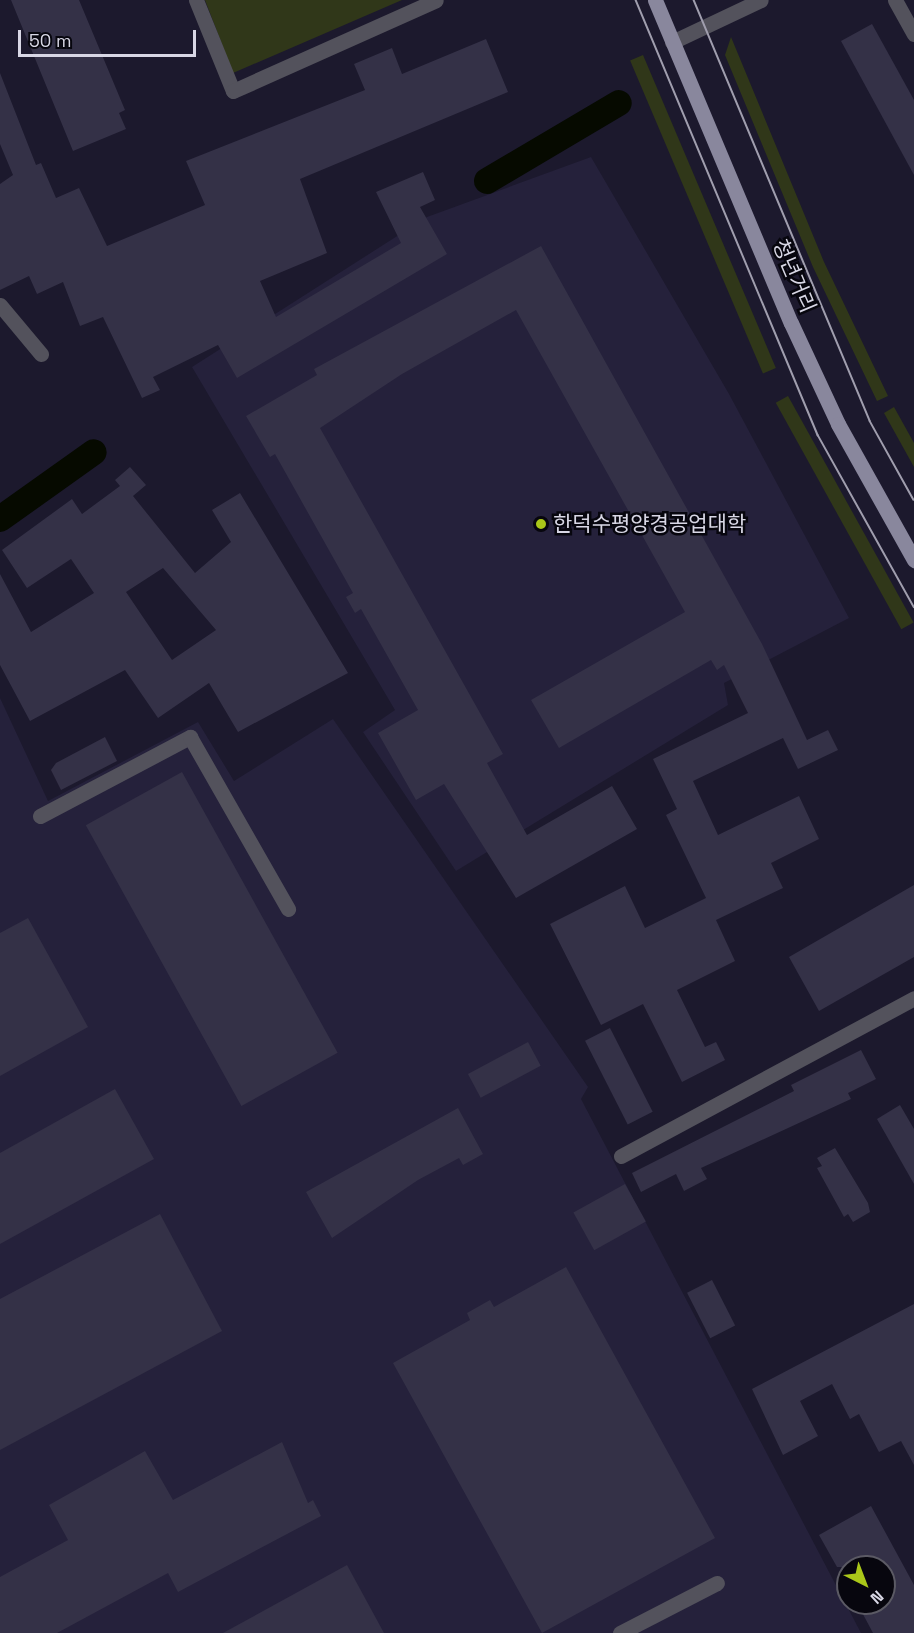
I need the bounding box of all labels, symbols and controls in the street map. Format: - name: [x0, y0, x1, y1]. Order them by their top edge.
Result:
- scale bar: [21, 18, 200, 56]
- text: 50 m: [29, 29, 71, 52]
- street label: 청년거리: [767, 236, 821, 316]
- place label: 한덕수평양경공업대학: [553, 511, 746, 537]
- marker: 한덕수평양경공업대학: [534, 517, 548, 531]
- north arrow: [836, 1555, 896, 1615]
- text: N: [866, 1586, 888, 1609]

